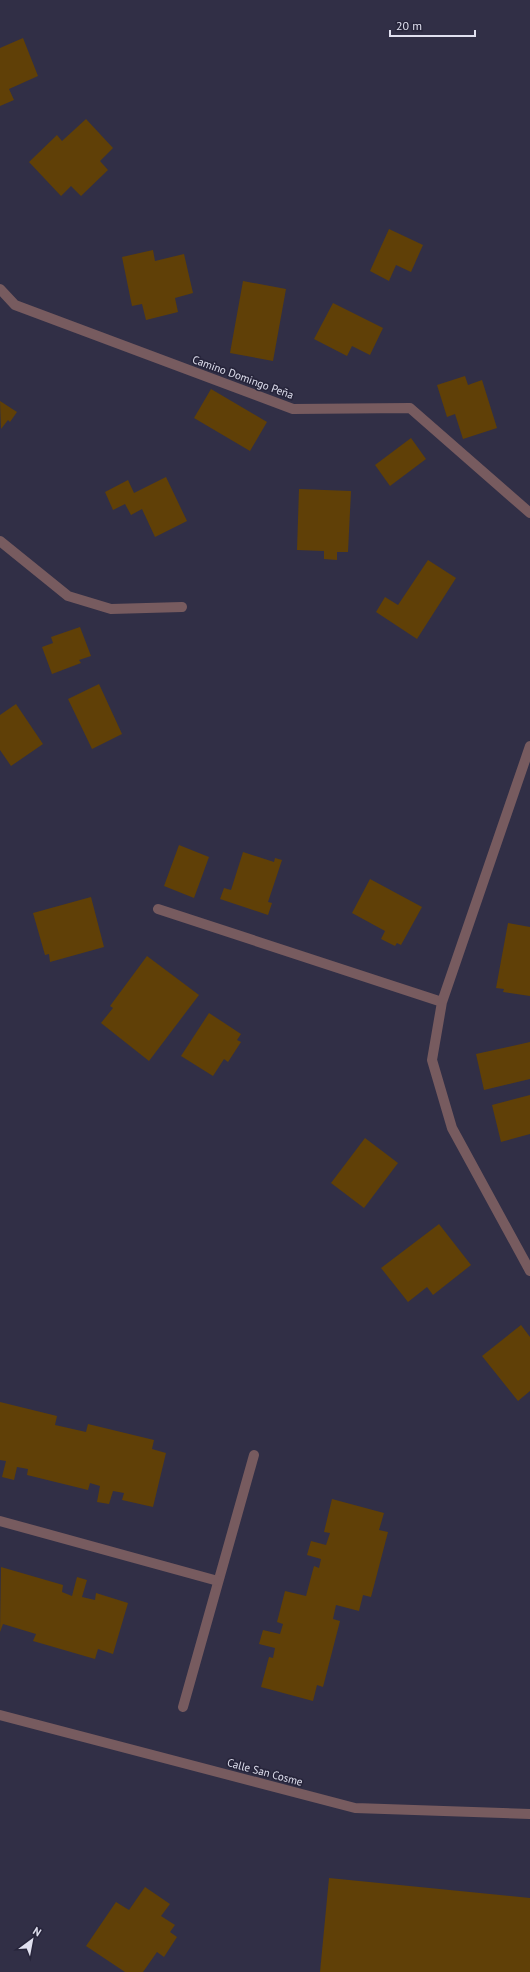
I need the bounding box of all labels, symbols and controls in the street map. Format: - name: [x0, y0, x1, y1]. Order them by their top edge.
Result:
- scale bar: [390, 12, 475, 38]
- text: 20 m: [396, 18, 422, 33]
- street label: Camino Domingo Peña: [190, 352, 296, 402]
- street label: Calle San Cosme: [226, 1755, 305, 1789]
- north arrow: [12, 1920, 52, 1960]
- text: N: [31, 1924, 44, 1939]

